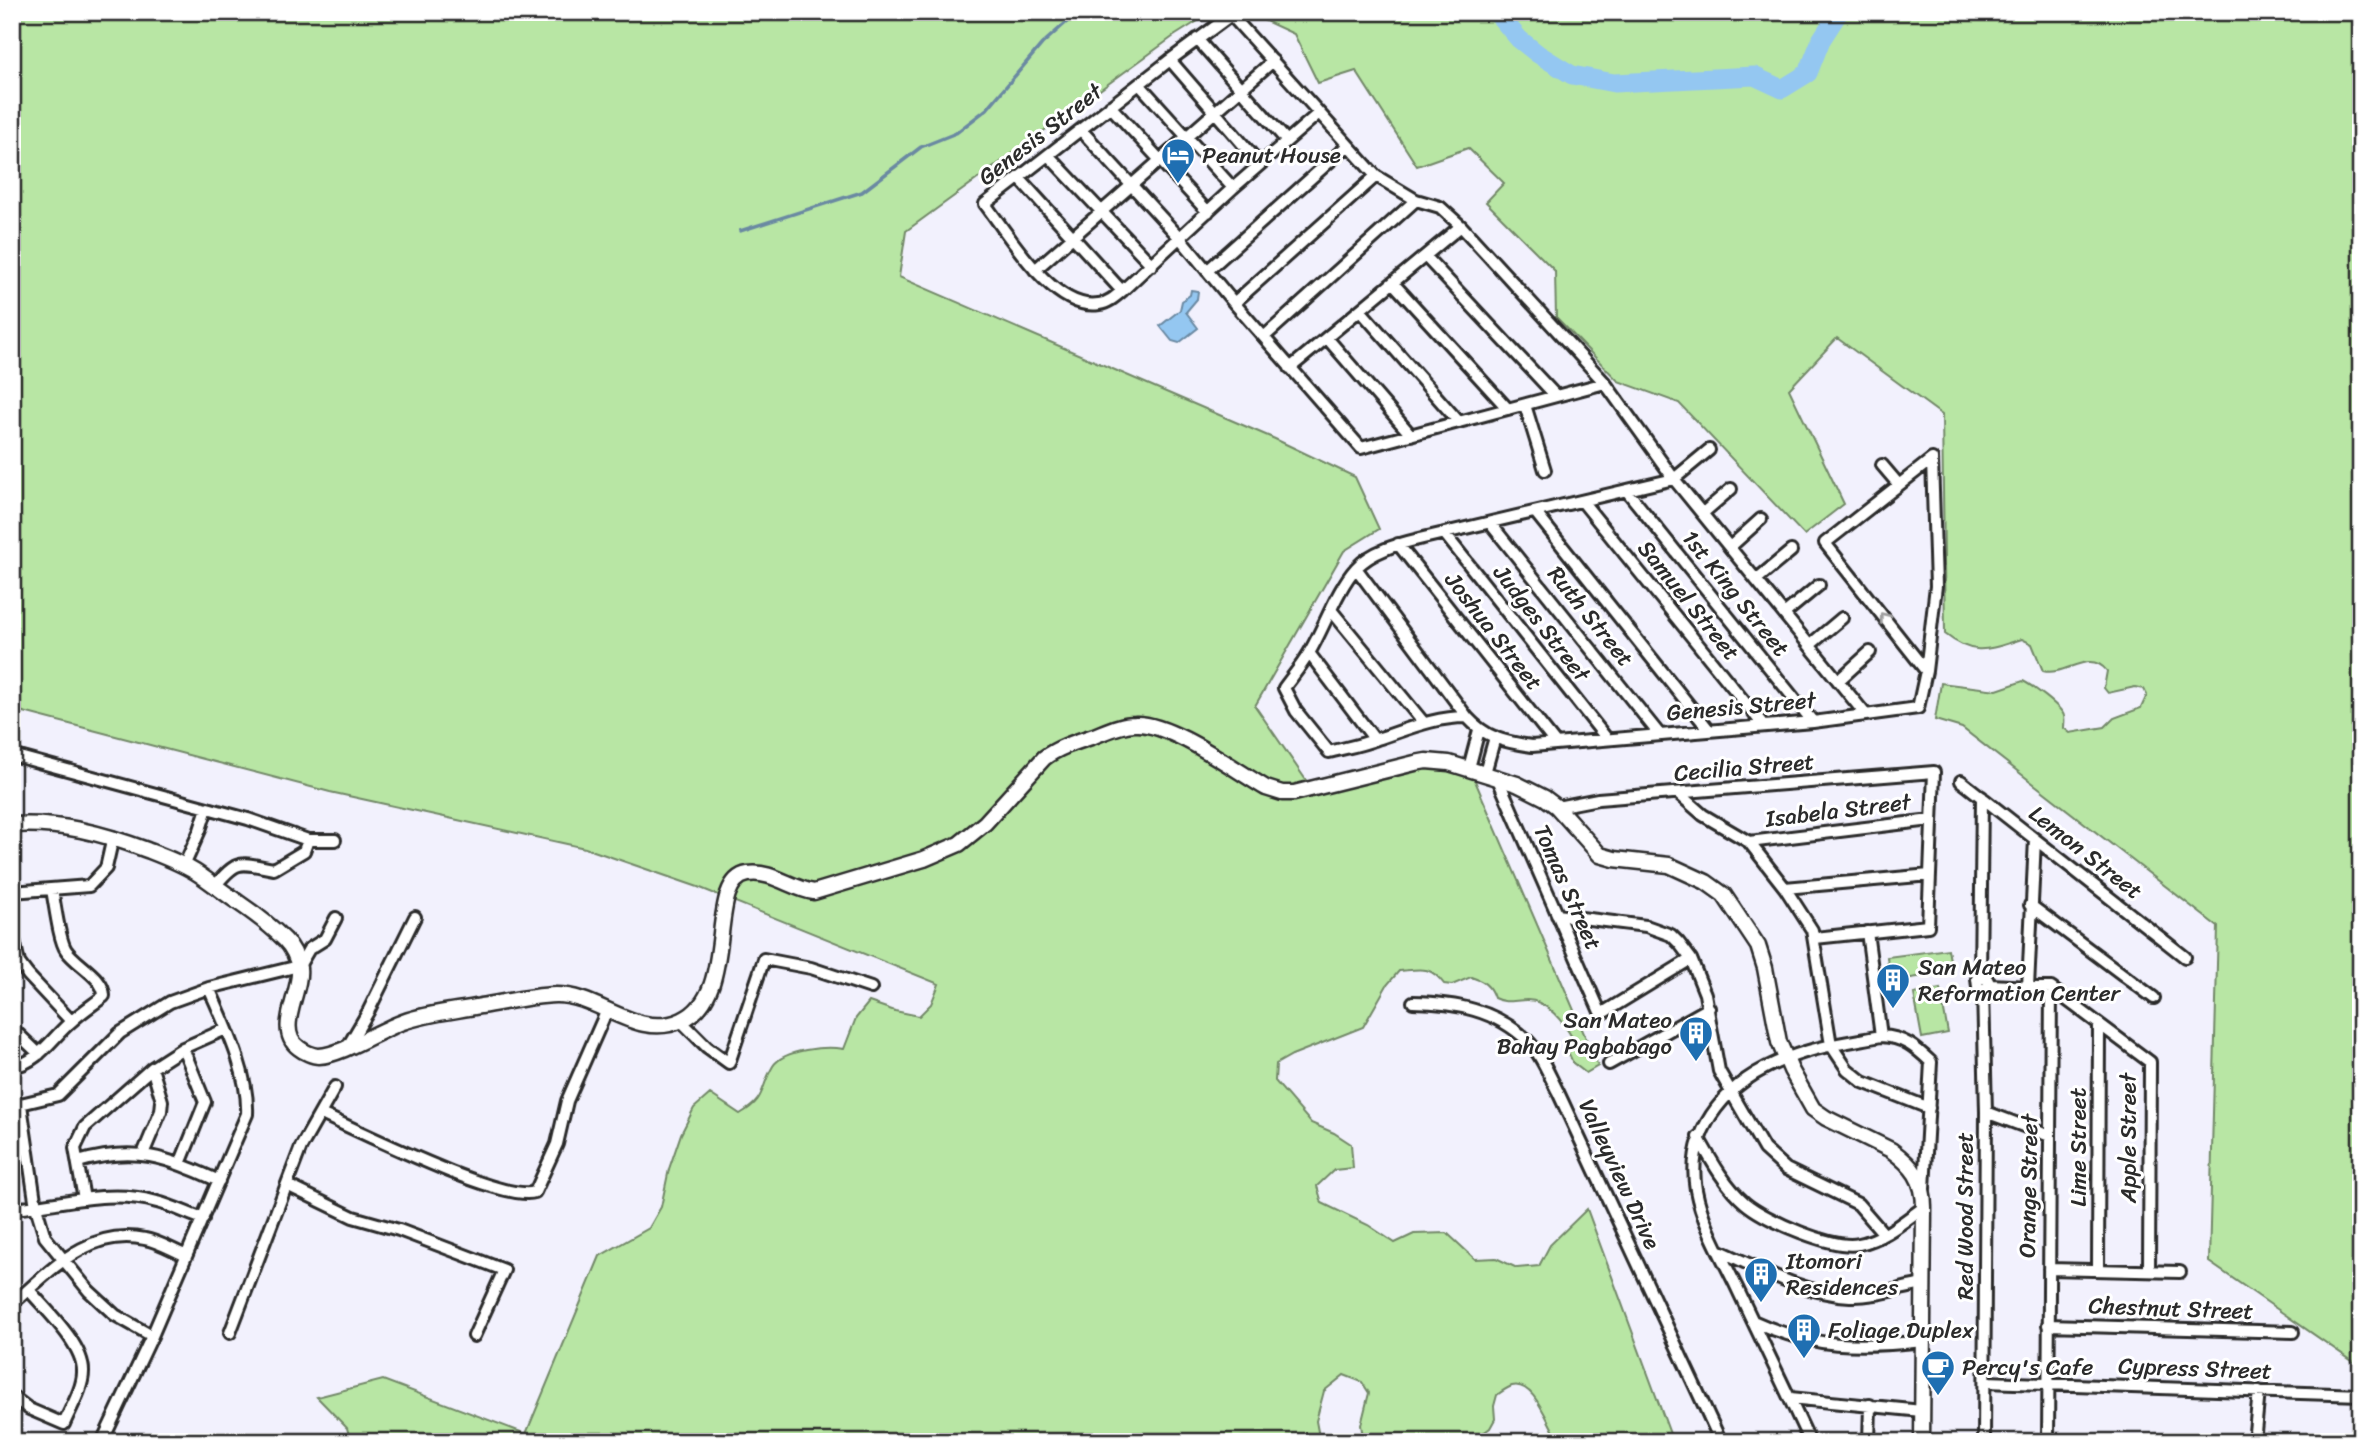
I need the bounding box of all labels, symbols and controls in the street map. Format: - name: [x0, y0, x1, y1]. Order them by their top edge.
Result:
- street label: Genesis Street: [969, 71, 1113, 197]
- place label: Peanut House: [1202, 135, 1341, 176]
- hotel icon: Peanut House: [1159, 136, 1197, 185]
- street label: 1st King Street: [1671, 520, 1800, 666]
- street label: Samuel Street: [1627, 531, 1751, 670]
- street label: Judges Street: [1482, 555, 1602, 693]
- street label: Ruth Street: [1537, 556, 1645, 676]
- street label: Joshua Street: [1433, 562, 1553, 700]
- one-way arrow: [1879, 613, 1892, 625]
- street label: Genesis Street: [1665, 679, 1819, 733]
- street label: Cecilia Street: [1672, 741, 1816, 794]
- street label: Isabela Street: [1762, 781, 1915, 840]
- street label: Lemon Street: [2019, 794, 2152, 910]
- street label: Tomas Street: [1522, 818, 1614, 957]
- place label: San Mateo Reformation Center: [1918, 947, 2122, 1014]
- building icon: San Mateo Reformation Center: [1874, 961, 1912, 1010]
- place label: San Mateo Bahay Pagbabago: [1497, 1000, 1672, 1067]
- building icon: San Mateo Bahay Pagbabago: [1677, 1014, 1715, 1063]
- street label: Apple Street: [2108, 1071, 2149, 1204]
- street label: Lime Street: [2058, 1087, 2099, 1207]
- street label: Valleyview Drive: [1567, 1092, 1672, 1256]
- street label: Orange Street: [2007, 1112, 2050, 1258]
- street label: Red Wood Street: [1945, 1132, 1986, 1300]
- place label: Itomori Residences: [1785, 1241, 1899, 1308]
- building icon: Itomori Residences: [1742, 1255, 1780, 1304]
- street label: Chestnut Street: [2088, 1285, 2254, 1332]
- place label: Foliage Duplex: [1828, 1310, 1974, 1351]
- building icon: Foliage Duplex: [1785, 1311, 1823, 1360]
- street label: Cypress Street: [2117, 1345, 2272, 1392]
- place label: Percy's Cafe: [1962, 1347, 2094, 1388]
- cafe icon: Percy's Cafe: [1919, 1348, 1957, 1397]

